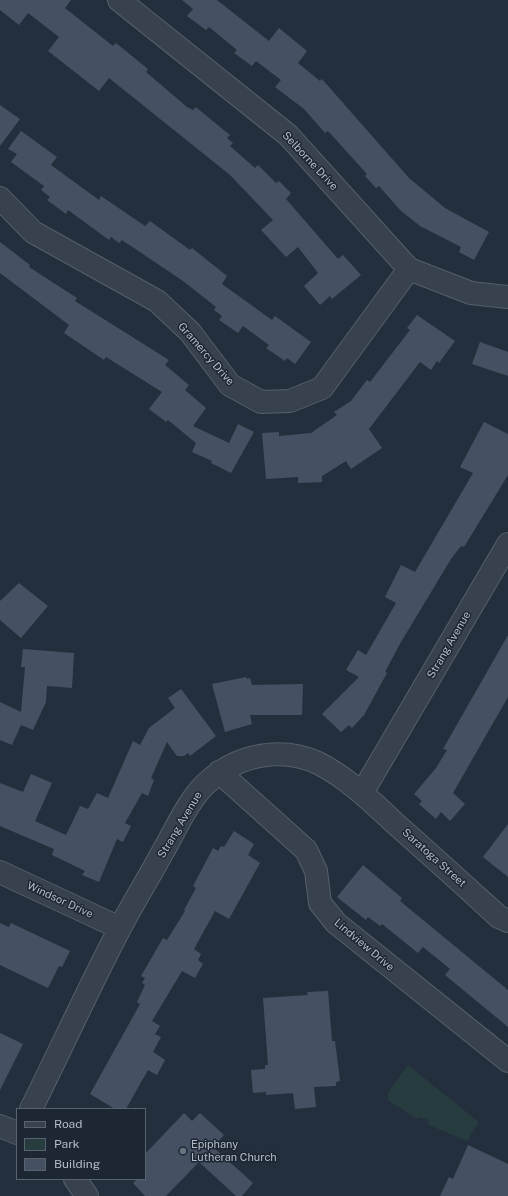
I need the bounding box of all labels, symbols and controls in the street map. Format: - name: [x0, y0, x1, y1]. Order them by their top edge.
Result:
- street label: Selborne Drive: [279, 129, 341, 193]
- street label: Gramercy Drive: [175, 320, 237, 388]
- street label: Strang Avenue: [424, 609, 474, 681]
- street label: Strang Avenue: [155, 789, 205, 861]
- street label: Saratoga Street: [399, 826, 469, 890]
- street label: Windsor Drive: [25, 879, 95, 921]
- street label: Lindview Drive: [331, 916, 397, 974]
- legend: [16, 1108, 146, 1180]
- text: Road: [54, 1117, 82, 1131]
- text: Park: [54, 1137, 80, 1151]
- place label: Epiphany Lutheran Church: [191, 1138, 277, 1164]
- marker: Epiphany Lutheran Church: [178, 1146, 188, 1156]
- text: Building: [54, 1157, 100, 1171]

